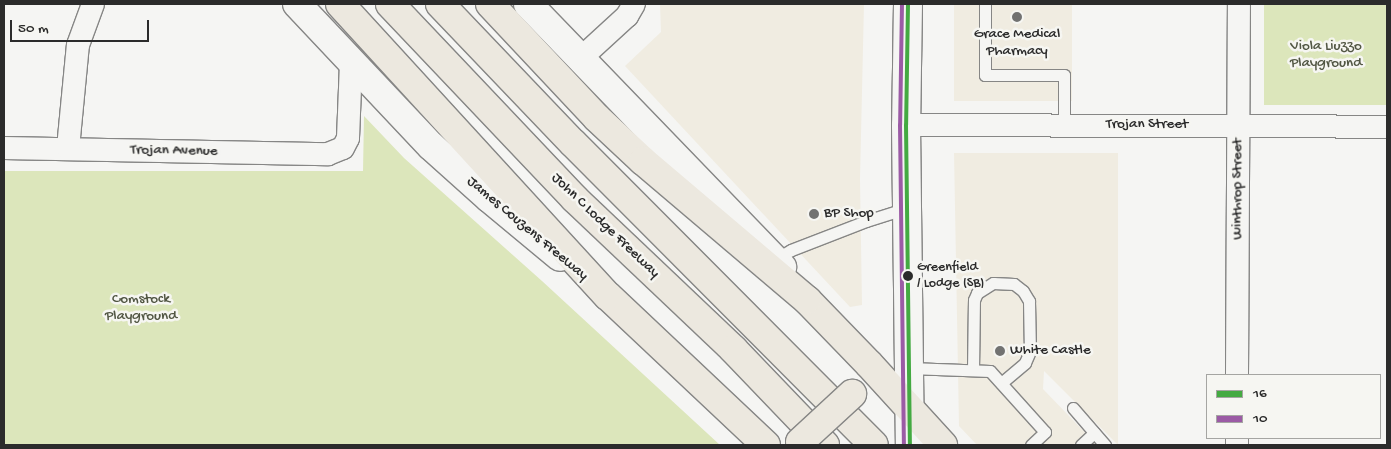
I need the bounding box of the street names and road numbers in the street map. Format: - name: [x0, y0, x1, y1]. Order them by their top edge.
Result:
- street label: Trojan Street: [1106, 116, 1188, 134]
- street label: Winthrop Street: [1229, 138, 1247, 240]
- street label: Trojan Avenue: [130, 141, 218, 161]
- street label: John C Lodge Freeway: [547, 170, 663, 282]
- street label: James Couzens Freeway: [463, 173, 591, 285]

